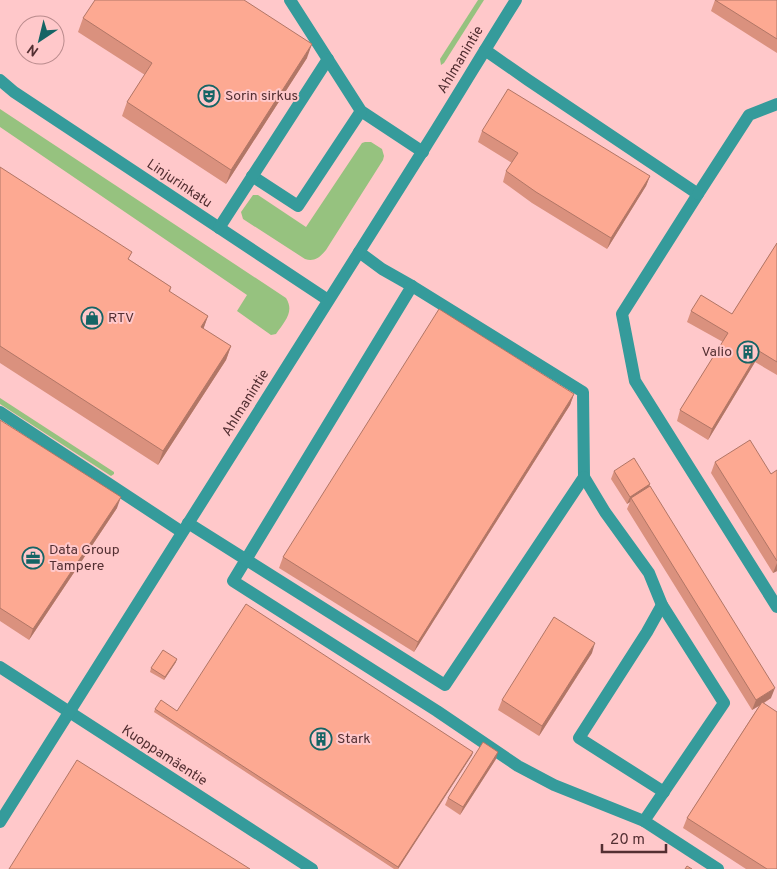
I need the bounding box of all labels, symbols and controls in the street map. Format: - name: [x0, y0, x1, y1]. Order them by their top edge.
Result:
- north arrow: [15, 15, 65, 65]
- street label: Ahlmanintie: [434, 23, 488, 97]
- text: N: [24, 40, 42, 59]
- theatre icon: Sorin sirkus: [197, 84, 221, 108]
- place label: Sorin sirkus: [225, 88, 298, 105]
- street label: Linjurinkatu: [143, 156, 215, 212]
- shop icon: RTV: [80, 306, 104, 330]
- place label: RTV: [108, 310, 134, 327]
- building icon: Valio: [736, 340, 760, 364]
- place label: Valio: [701, 344, 732, 361]
- street label: Ahlmanintie: [219, 366, 273, 440]
- place label: Data Group Tampere: [49, 542, 120, 575]
- office icon: Data Group Tampere: [21, 546, 45, 570]
- street label: Kuoppamäentie: [118, 722, 210, 790]
- building icon: Stark: [309, 727, 333, 751]
- place label: Stark: [337, 731, 371, 748]
- scale bar: [602, 822, 666, 854]
- text: 20 m: [610, 831, 645, 850]

